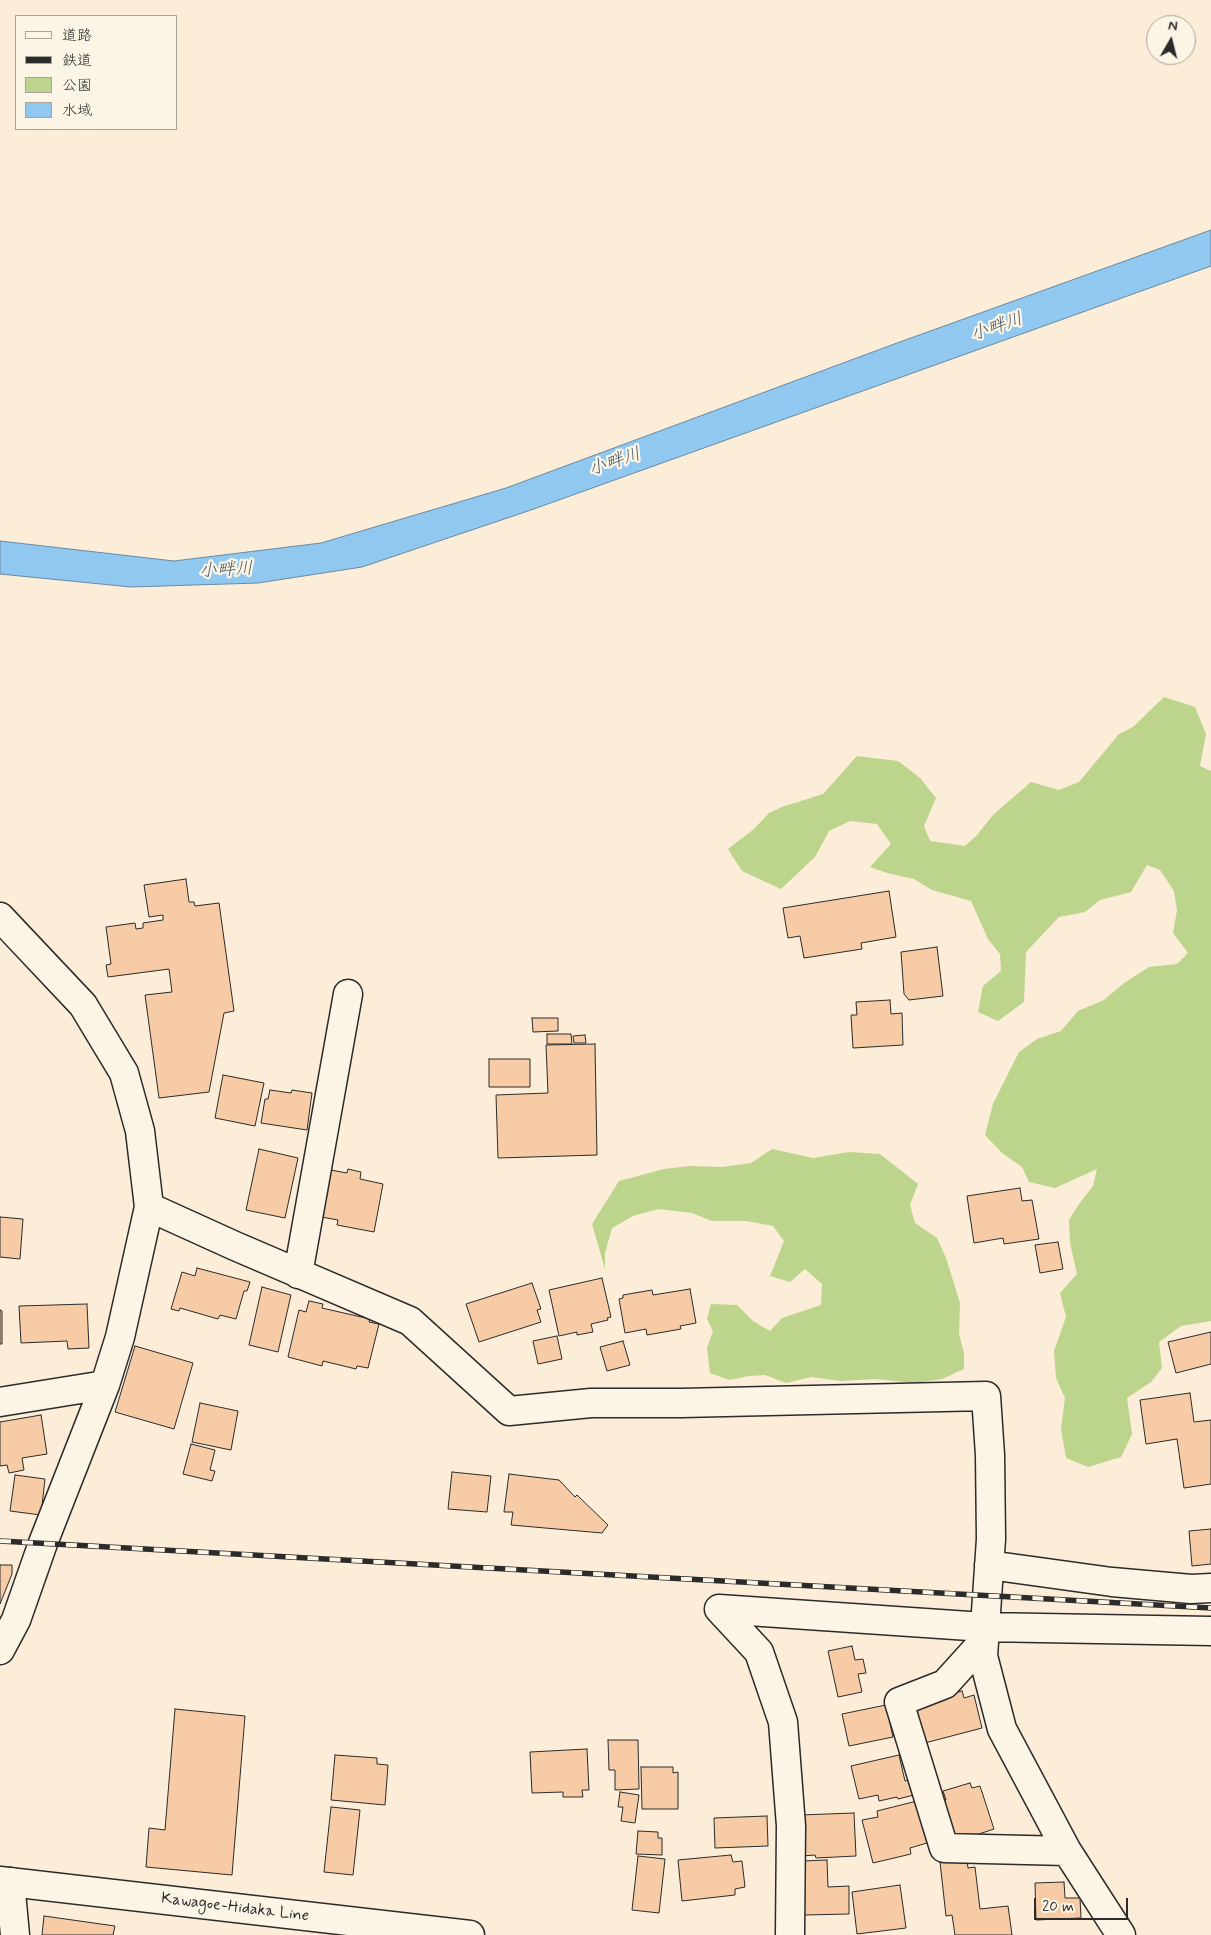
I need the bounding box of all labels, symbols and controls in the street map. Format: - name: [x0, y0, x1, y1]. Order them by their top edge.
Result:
- legend: [15, 15, 178, 130]
- north arrow: [1146, 15, 1196, 65]
- text: N: [1167, 17, 1179, 36]
- text: 道路: [62, 26, 92, 46]
- text: 鉄道: [62, 51, 92, 71]
- text: 公園: [62, 76, 92, 96]
- text: 水域: [62, 101, 92, 121]
- water label: 小畔川: [968, 309, 1026, 347]
- water label: 小畔川: [586, 444, 644, 482]
- water label: 小畔川: [198, 559, 254, 583]
- scale bar: [1036, 1888, 1130, 1920]
- street label: Kawagoe-Hidaka Line: [160, 1889, 310, 1927]
- text: 20 m: [1042, 1897, 1074, 1917]

